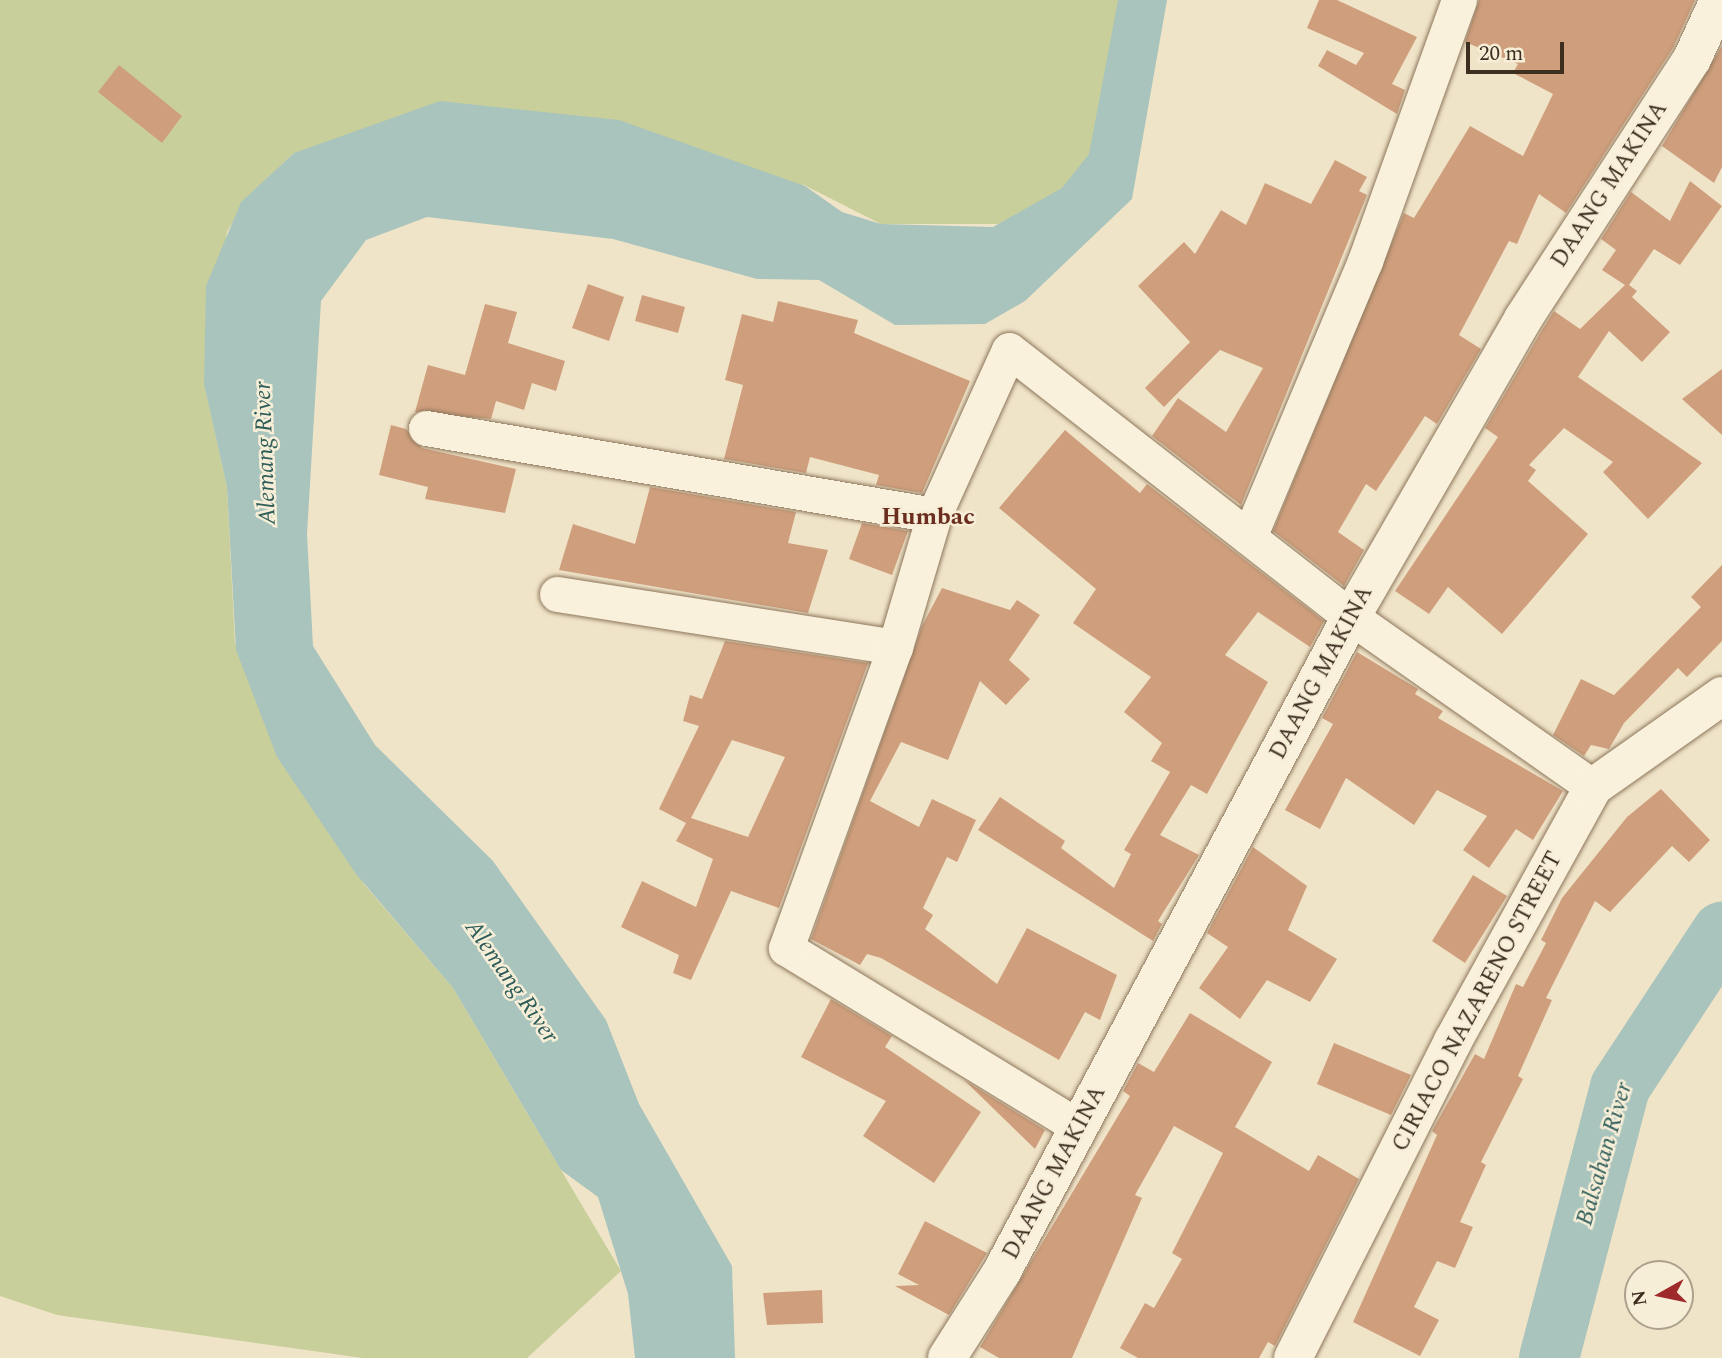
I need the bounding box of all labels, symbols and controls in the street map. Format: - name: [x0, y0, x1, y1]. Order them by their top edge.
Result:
- scale bar: [1470, 28, 1568, 72]
- text: 20 m: [1479, 38, 1523, 70]
- street label: DAANG MAKINA: [1546, 97, 1674, 273]
- water label: Alemang River: [249, 381, 283, 525]
- district label: Humbac: [881, 504, 975, 532]
- street label: DAANG MAKINA: [1265, 581, 1379, 765]
- street label: CIRIACO NAZARENO STREET: [1387, 847, 1569, 1157]
- water label: Alemang River: [458, 915, 564, 1049]
- water label: Balsahan River: [1571, 1079, 1639, 1229]
- street label: DAANG MAKINA: [998, 1081, 1112, 1265]
- north arrow: [1624, 1260, 1694, 1330]
- text: N: [1624, 1288, 1655, 1308]

